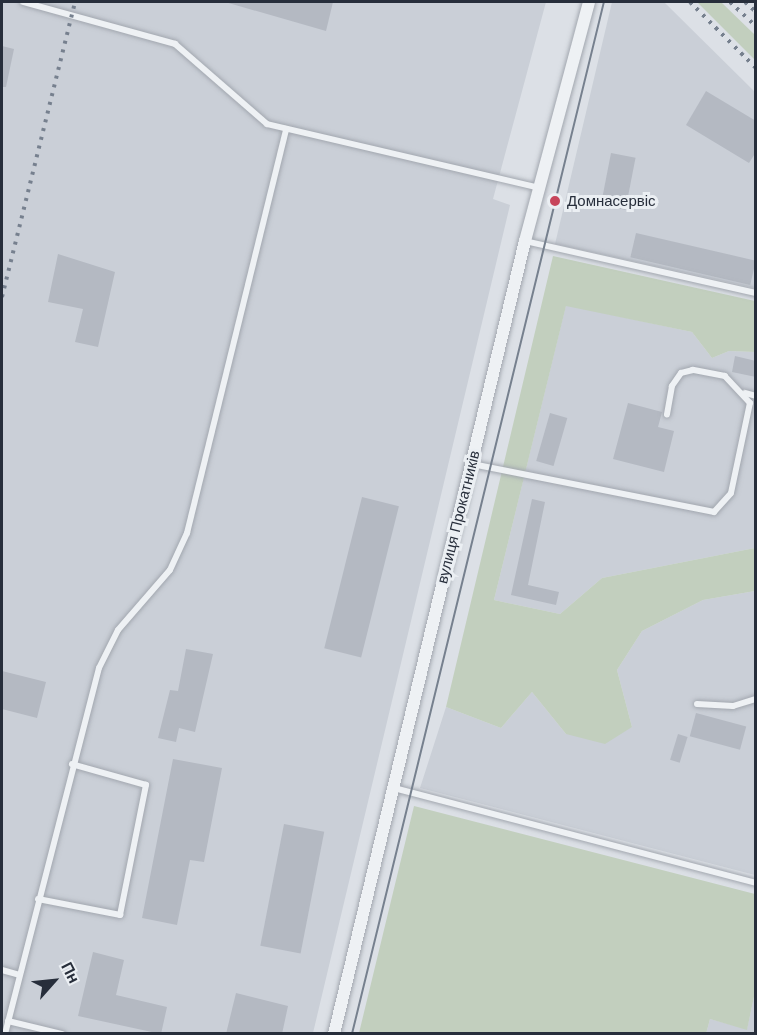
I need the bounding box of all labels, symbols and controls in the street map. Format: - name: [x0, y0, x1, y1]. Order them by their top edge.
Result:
- place label: Домнасервіс: [567, 192, 656, 210]
- marker: Домнасервіс: [548, 194, 562, 208]
- street label: вулиця Прокатників: [433, 449, 483, 585]
- north arrow: [24, 951, 84, 1011]
- text: Пн: [58, 959, 83, 986]

